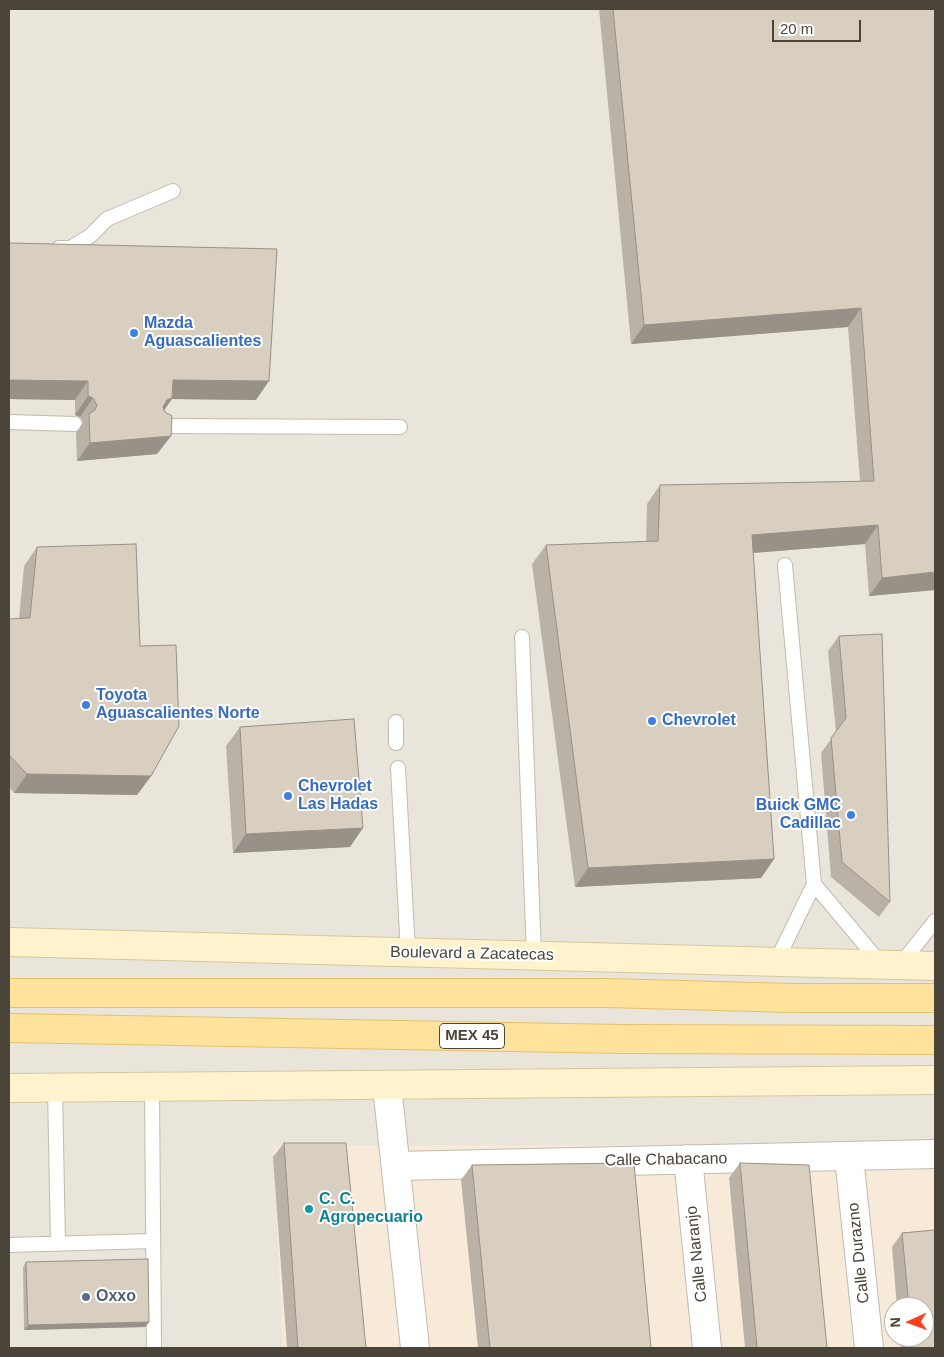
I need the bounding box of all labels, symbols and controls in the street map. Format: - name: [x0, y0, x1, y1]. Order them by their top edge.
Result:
- scale bar: [774, 10, 863, 42]
- text: 20 m: [780, 20, 813, 37]
- place label: Mazda Aguascalientes: [144, 314, 261, 352]
- marker: Mazda Aguascalientes: [128, 327, 140, 339]
- place label: Toyota Aguascalientes Norte: [96, 686, 260, 724]
- marker: Toyota Aguascalientes Norte: [80, 699, 92, 711]
- place label: Chevrolet: [662, 711, 736, 731]
- marker: Chevrolet: [646, 715, 658, 727]
- place label: Chevrolet Las Hadas: [298, 777, 378, 815]
- marker: Chevrolet Las Hadas: [282, 790, 294, 802]
- place label: Buick GMC Cadillac: [756, 796, 841, 834]
- marker: Buick GMC Cadillac: [845, 809, 857, 821]
- street label: Boulevard a Zacatecas: [390, 943, 554, 965]
- road number: MEX 45: [440, 1024, 504, 1048]
- street label: Calle Chabacano: [604, 1149, 728, 1171]
- place label: C. C. Agropecuario: [319, 1190, 423, 1228]
- street label: Calle Durazno: [844, 1202, 874, 1304]
- marker: C. C. Agropecuario: [303, 1203, 315, 1215]
- street label: Calle Naranjo: [682, 1205, 712, 1303]
- place label: Oxxo: [96, 1287, 136, 1307]
- marker: Oxxo: [80, 1291, 92, 1303]
- north arrow: [884, 1297, 934, 1347]
- text: N: [887, 1317, 903, 1328]

